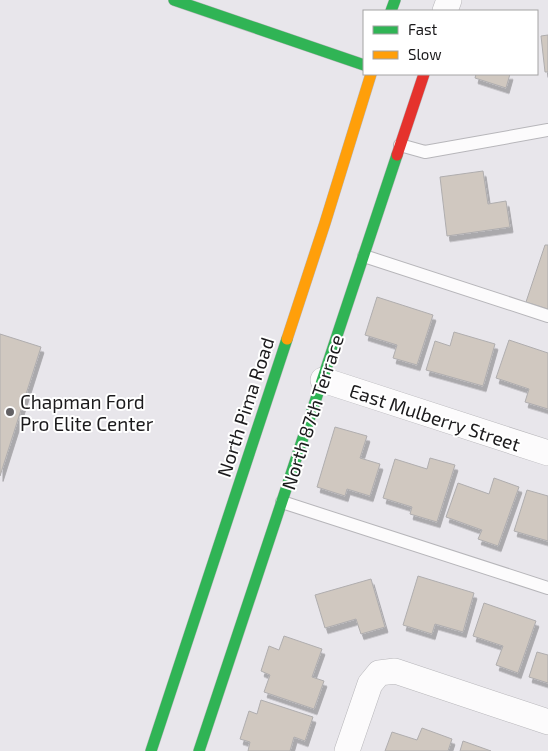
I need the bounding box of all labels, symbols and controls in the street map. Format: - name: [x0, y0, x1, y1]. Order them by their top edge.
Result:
- legend: [363, 10, 538, 75]
- text: Fast: [408, 20, 438, 38]
- text: Slow: [408, 45, 442, 63]
- street label: North 87th Terrace: [276, 332, 348, 492]
- street label: North Pima Road: [212, 334, 278, 480]
- street label: East Mulberry Street: [347, 379, 523, 455]
- place label: Chapman Ford Pro Elite Center: [20, 390, 154, 435]
- marker: Chapman Ford Pro Elite Center: [4, 406, 16, 418]

